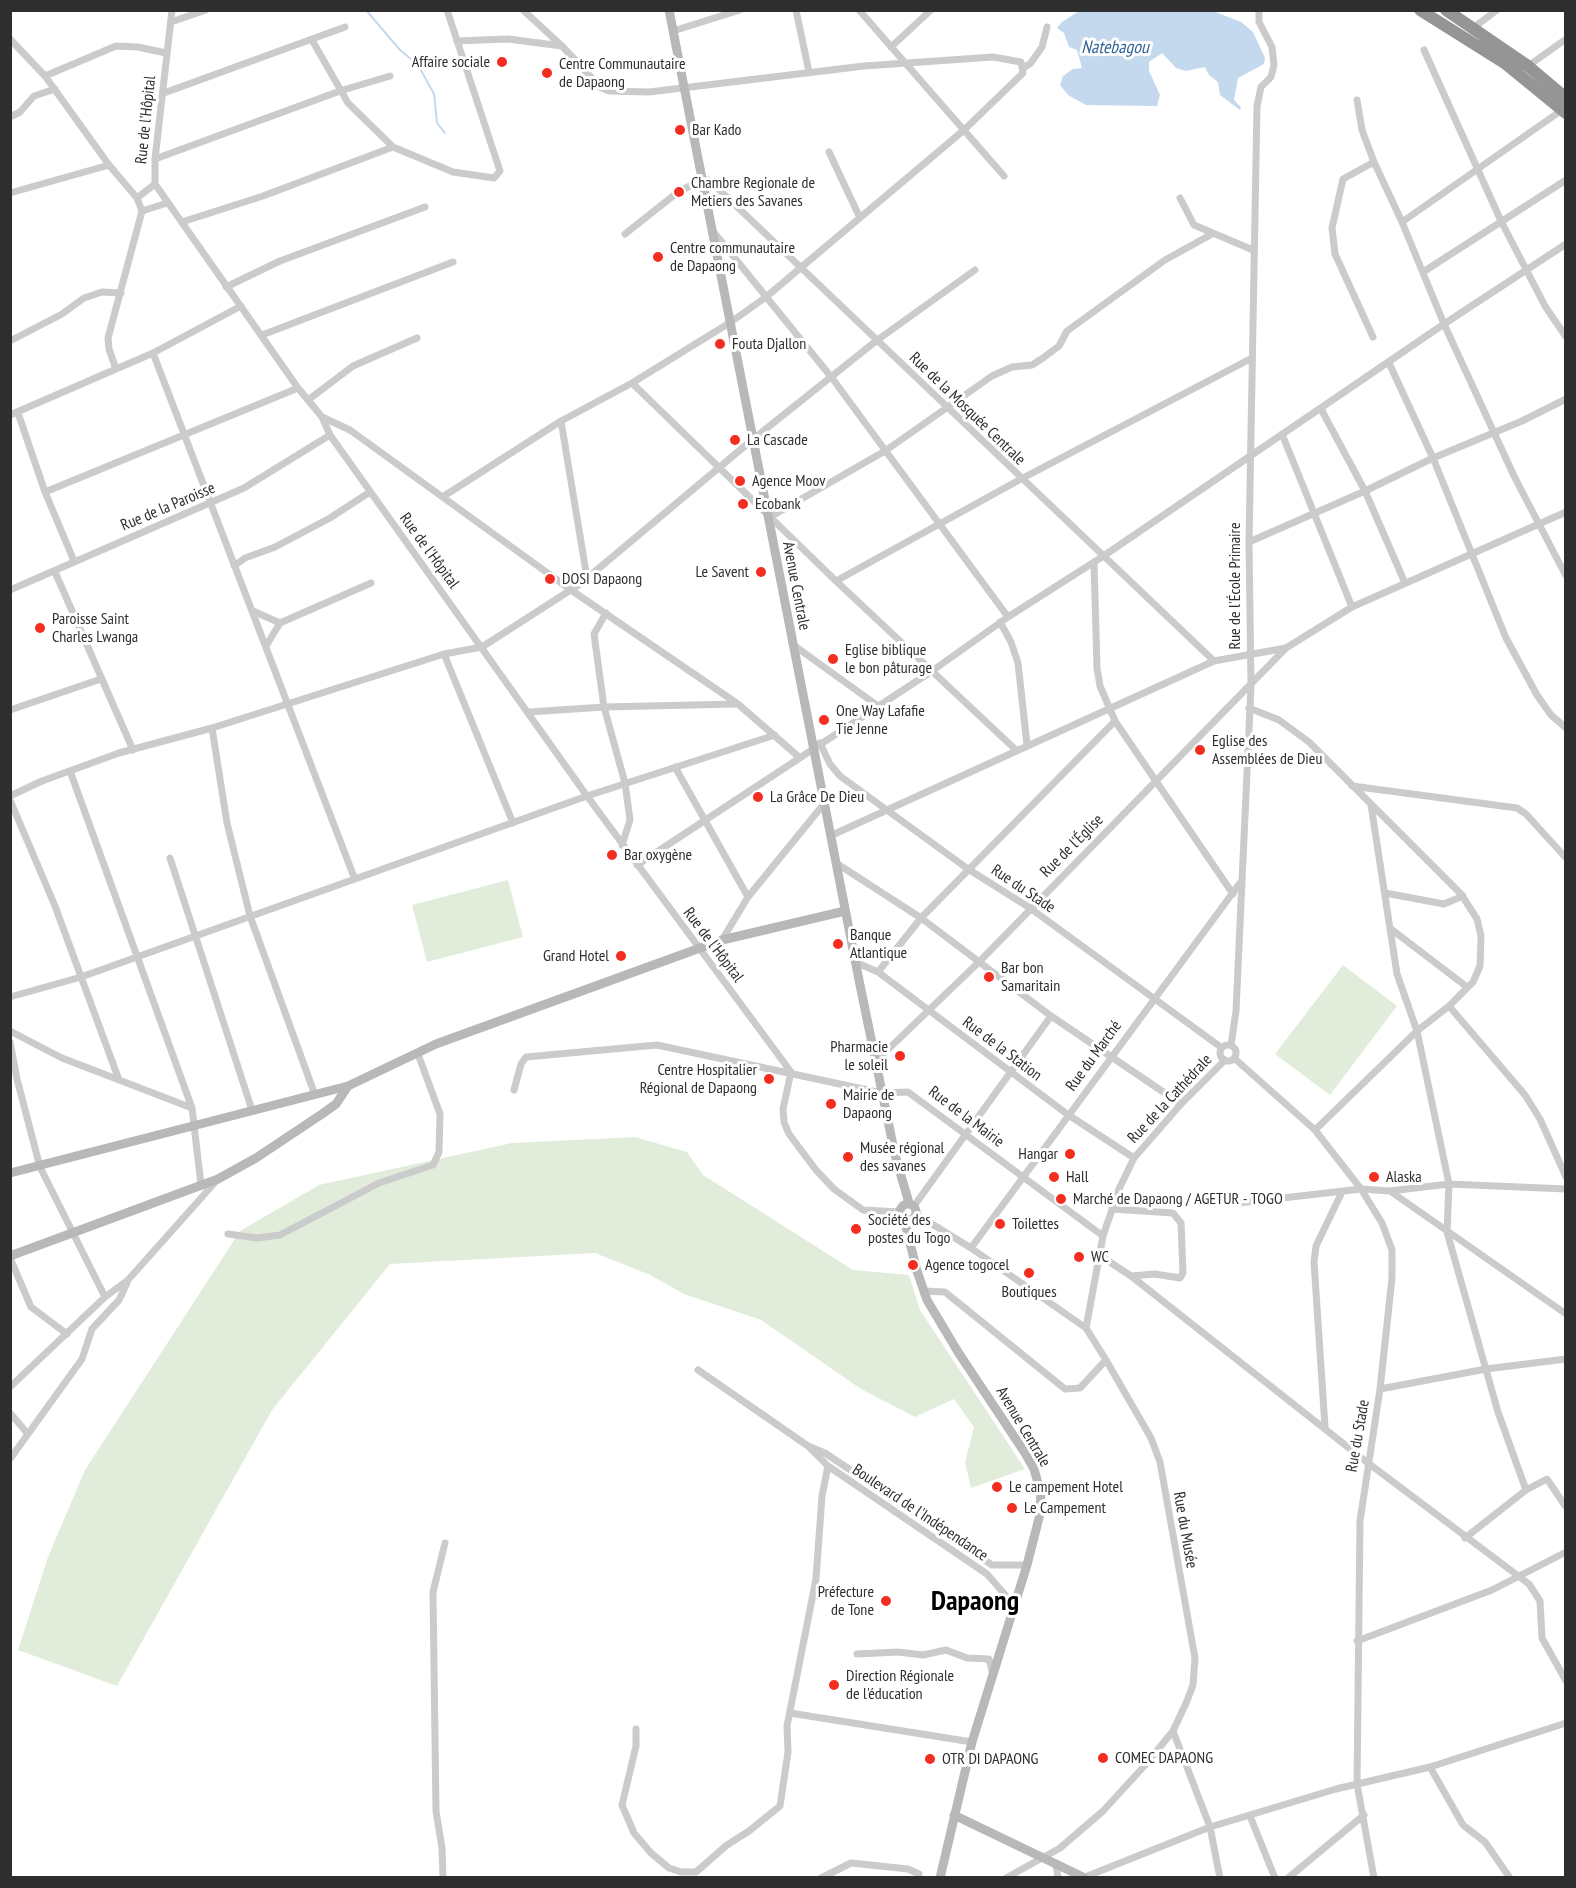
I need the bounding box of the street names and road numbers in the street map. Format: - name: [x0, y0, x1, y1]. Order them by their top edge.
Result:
- street label: Rue de l'Hôpital: [132, 75, 160, 165]
- street label: Rue de la Mosquée Centrale: [905, 349, 1029, 469]
- street label: Rue de la Paroisse: [118, 479, 218, 535]
- street label: Rue de l'Hôpital: [395, 510, 463, 592]
- street label: Rue de l'École Primaire: [1225, 522, 1245, 650]
- street label: Avenue Centrale: [778, 540, 814, 632]
- street label: Rue de l'Église: [1037, 811, 1107, 881]
- street label: Rue du Stade: [987, 861, 1059, 917]
- street label: Rue de l'Hôpital: [679, 904, 747, 986]
- street label: Rue de la Station: [958, 1013, 1046, 1085]
- street label: Rue du Marché: [1062, 1017, 1126, 1095]
- street label: Rue de la Cathédrale: [1124, 1051, 1216, 1147]
- street label: Rue de la Mairie: [924, 1082, 1008, 1152]
- street label: Avenue Centrale: [992, 1384, 1054, 1470]
- street label: Rue du Stade: [1342, 1398, 1374, 1474]
- street label: Boulevard de l'Indépendance: [848, 1460, 992, 1566]
- street label: Rue du Musée: [1169, 1490, 1201, 1570]

